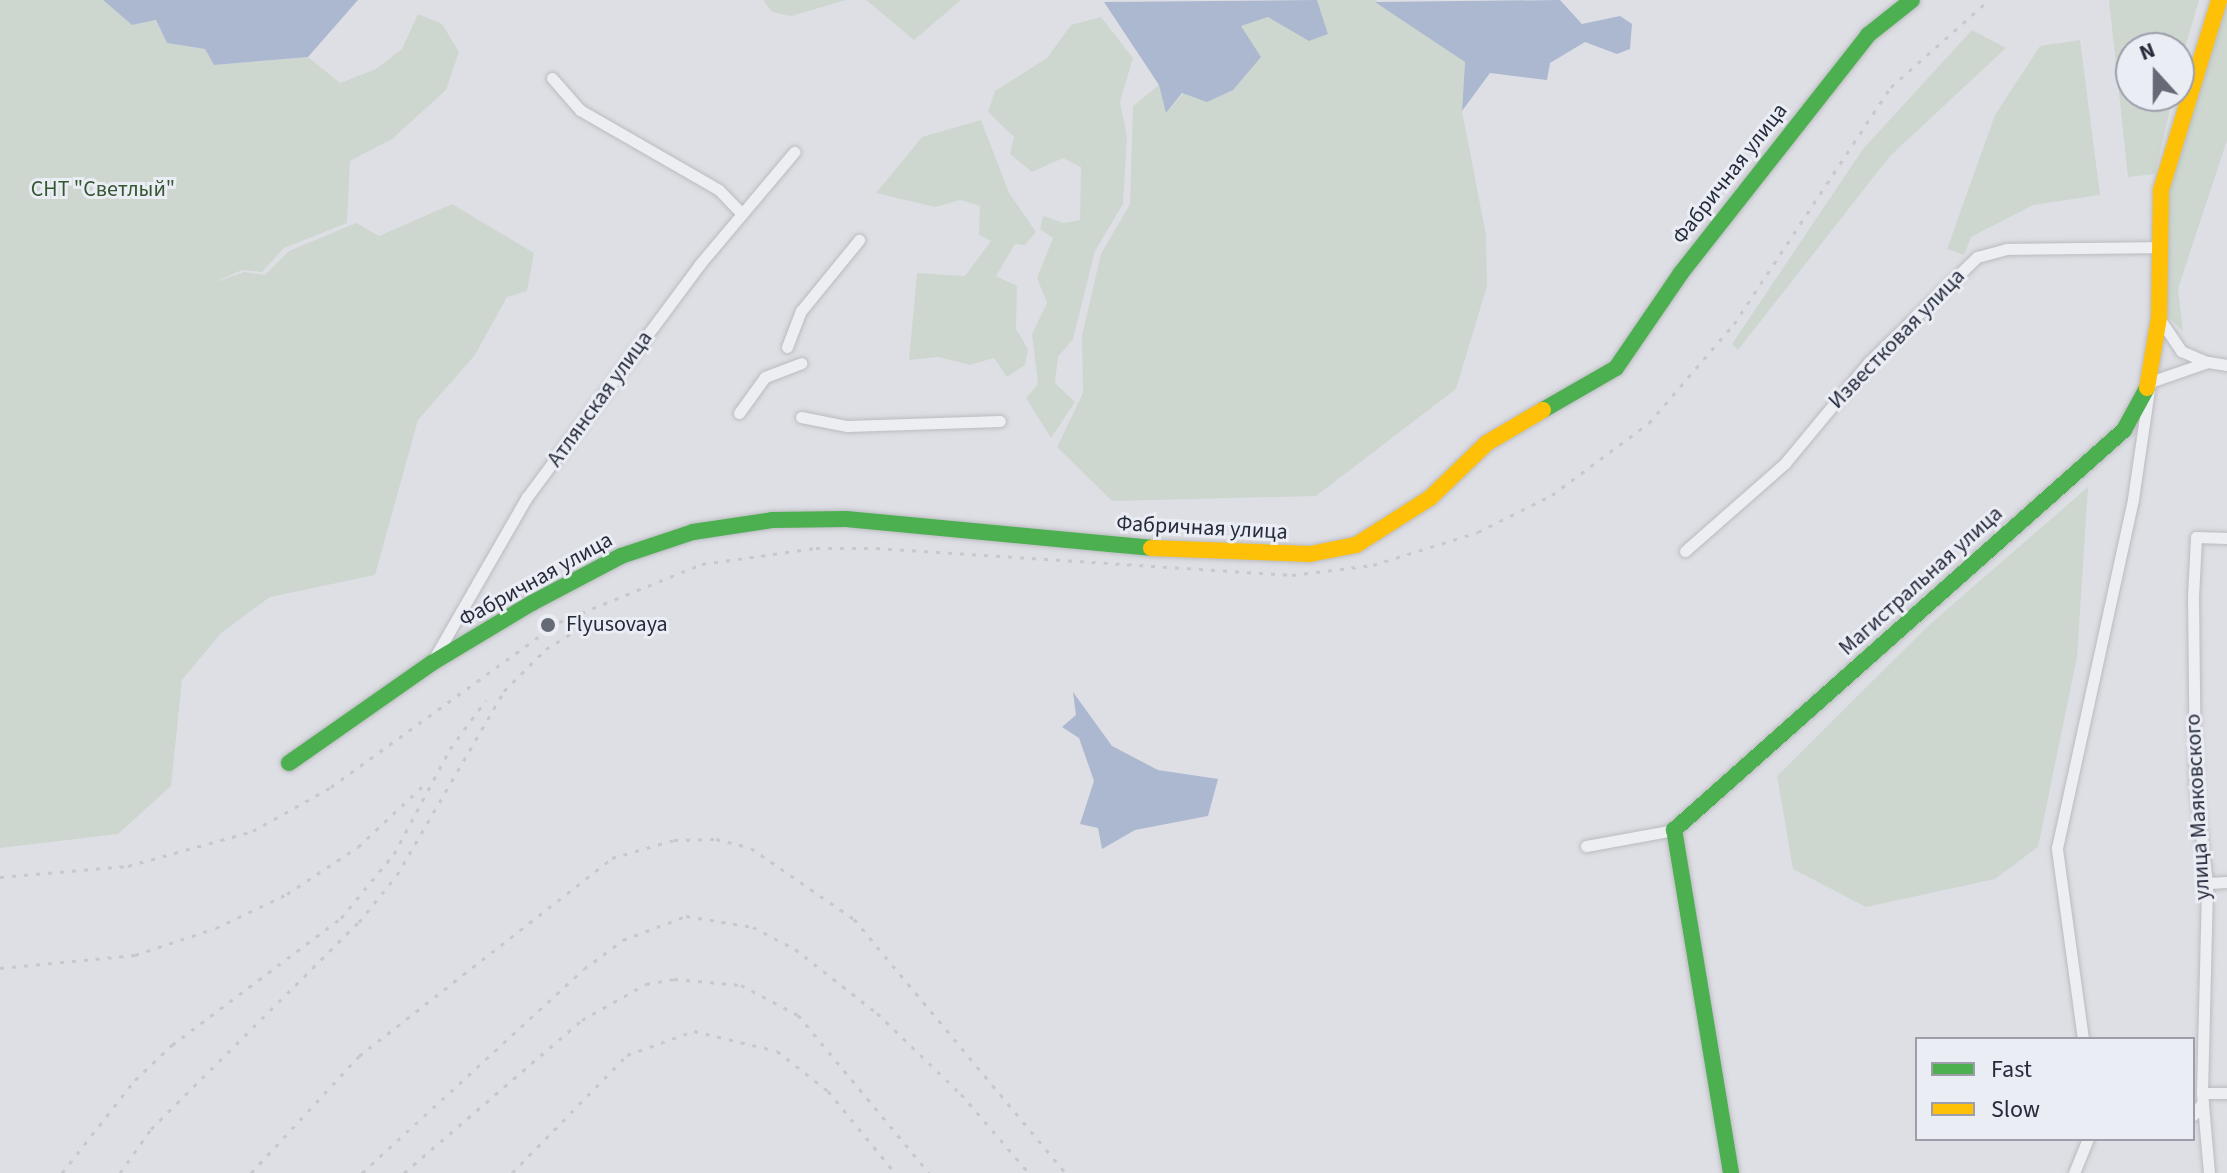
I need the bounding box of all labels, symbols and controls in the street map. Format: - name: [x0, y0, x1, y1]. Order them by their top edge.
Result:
- north arrow: [2115, 32, 2195, 112]
- text: N: [2135, 34, 2160, 69]
- street label: Фабричная улица: [1667, 98, 1793, 250]
- park label: СНТ "Светлый": [31, 177, 175, 203]
- street label: Известковая улица: [1823, 263, 1971, 415]
- street label: Атлянская улица: [542, 326, 658, 472]
- street label: Магистральная улица: [1834, 501, 2008, 661]
- street label: Фабричная улица: [1116, 510, 1288, 546]
- street label: Фабричная улица: [455, 527, 617, 633]
- place label: Flyusovaya: [566, 612, 668, 638]
- marker: Flyusovaya: [537, 614, 559, 636]
- street label: улица Маяковского: [2180, 713, 2216, 901]
- legend: [1915, 1037, 2195, 1141]
- text: Fast: [1991, 1052, 2032, 1087]
- text: Slow: [1991, 1092, 2040, 1127]

